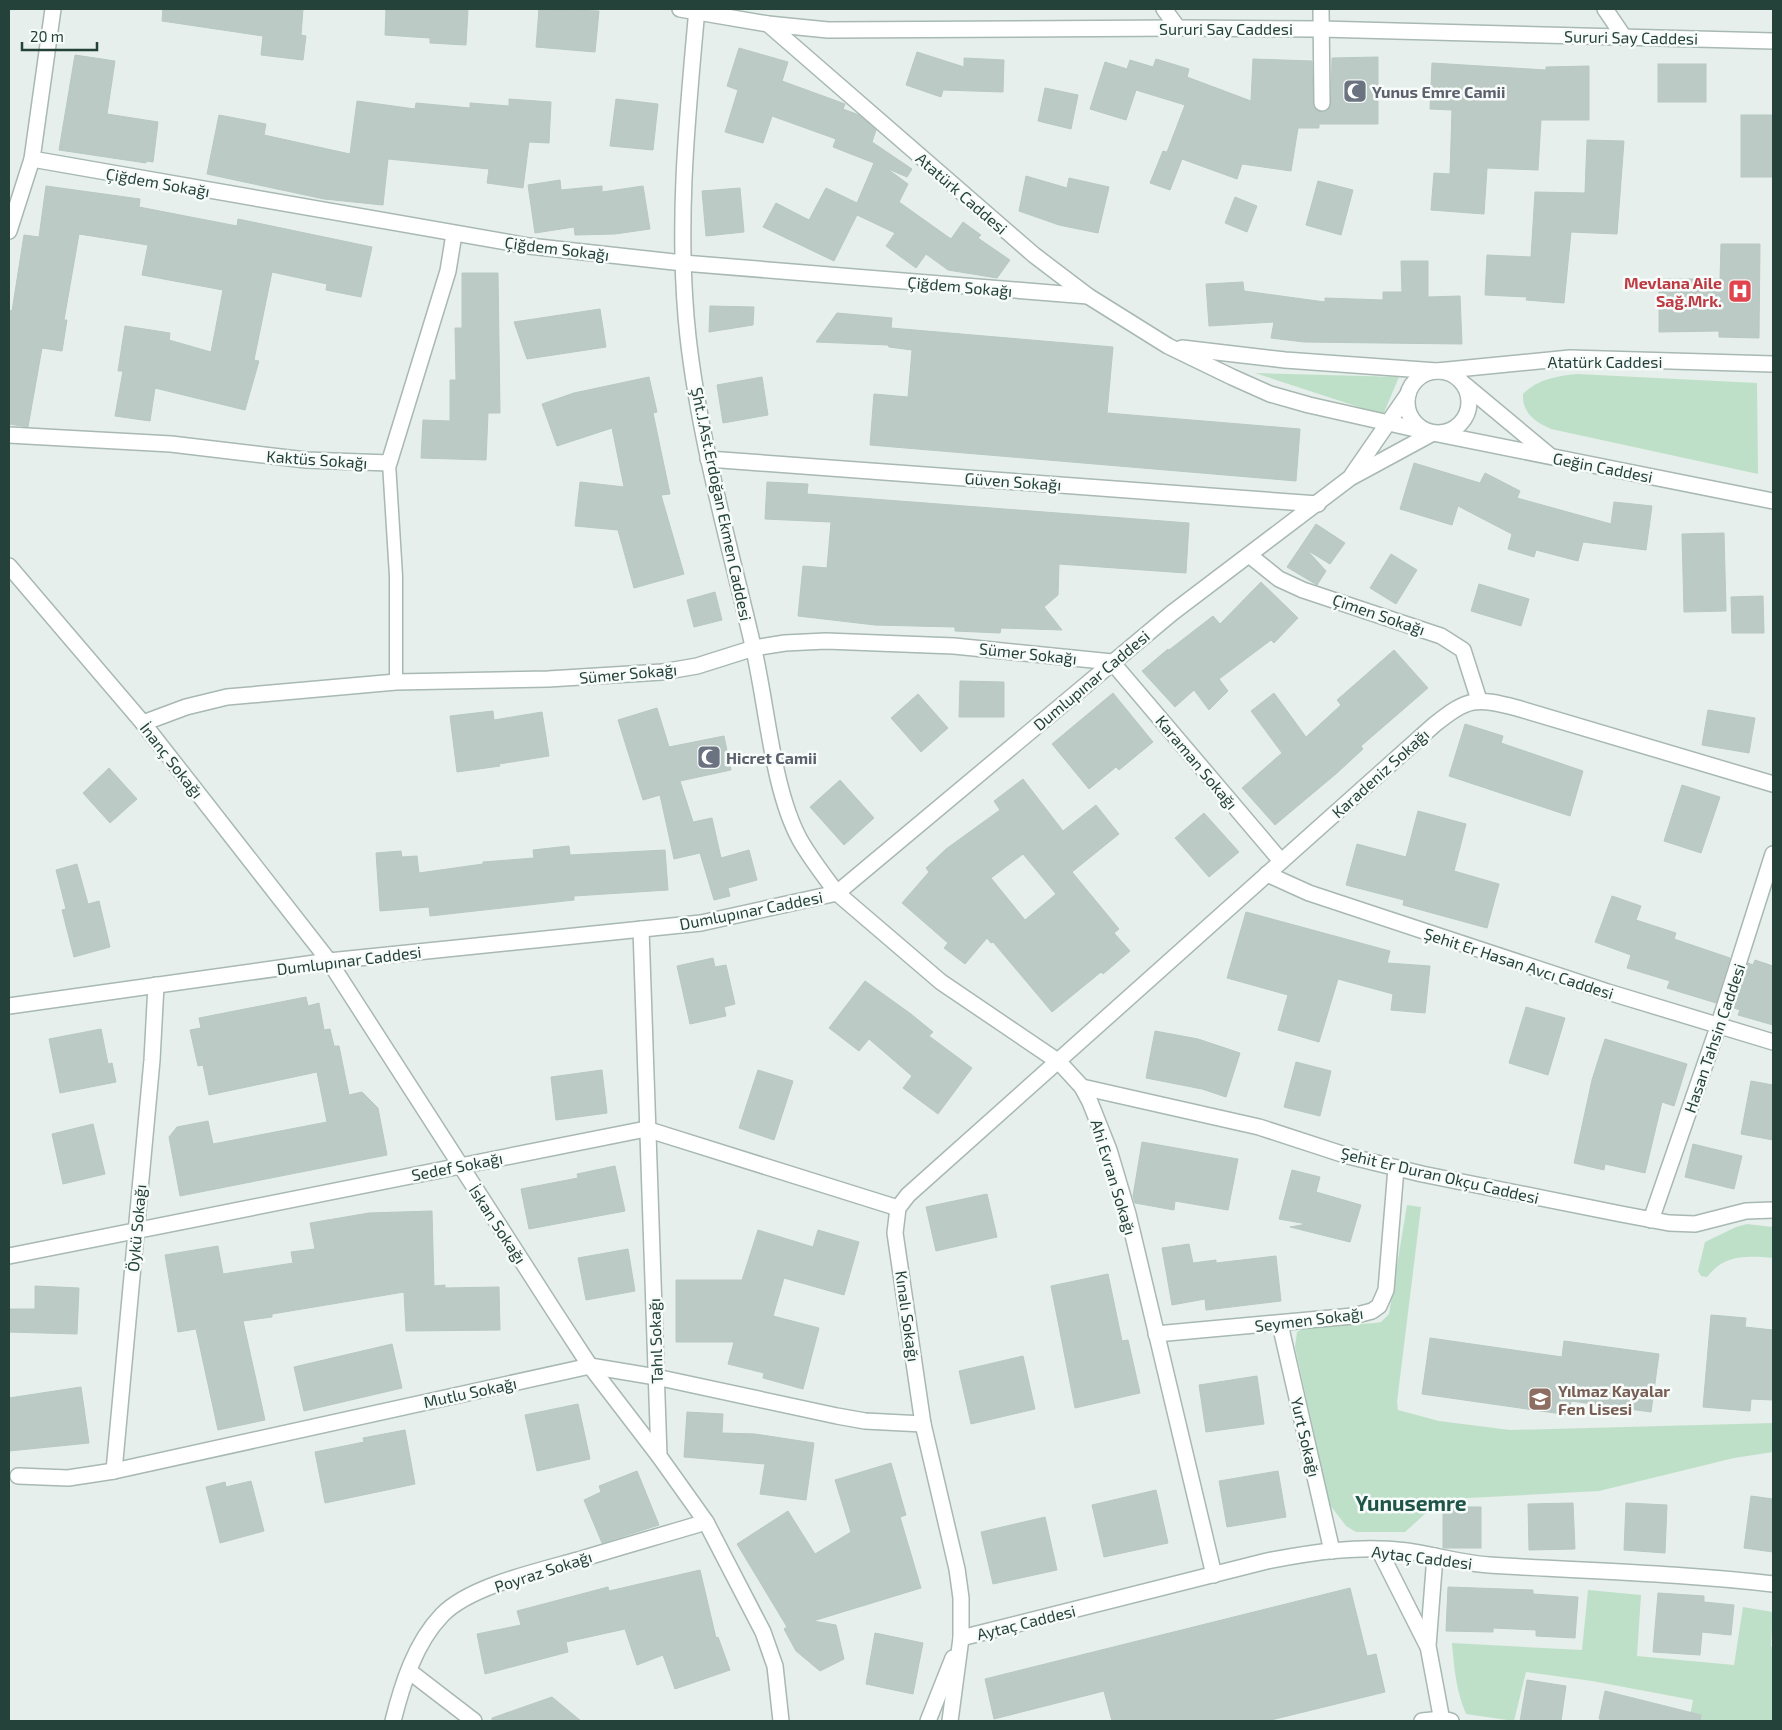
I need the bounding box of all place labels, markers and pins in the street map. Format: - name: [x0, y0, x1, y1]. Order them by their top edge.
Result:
- mosque icon: Yunus Emre Camii: [1342, 78, 1368, 104]
- place label: Yunus Emre Camii: [1372, 82, 1505, 101]
- place label: Mevlana Aile Sağ.Mrk.: [1624, 273, 1722, 310]
- hospital icon: Mevlana Aile Sağ.Mrk.: [1727, 278, 1753, 304]
- mosque icon: Hicret Camii: [696, 744, 722, 770]
- place label: Hicret Camii: [726, 748, 817, 767]
- place label: Yılmaz Kayalar Fen Lisesi: [1558, 1381, 1670, 1418]
- school or university icon: Yılmaz Kayalar Fen Lisesi: [1527, 1386, 1553, 1412]

